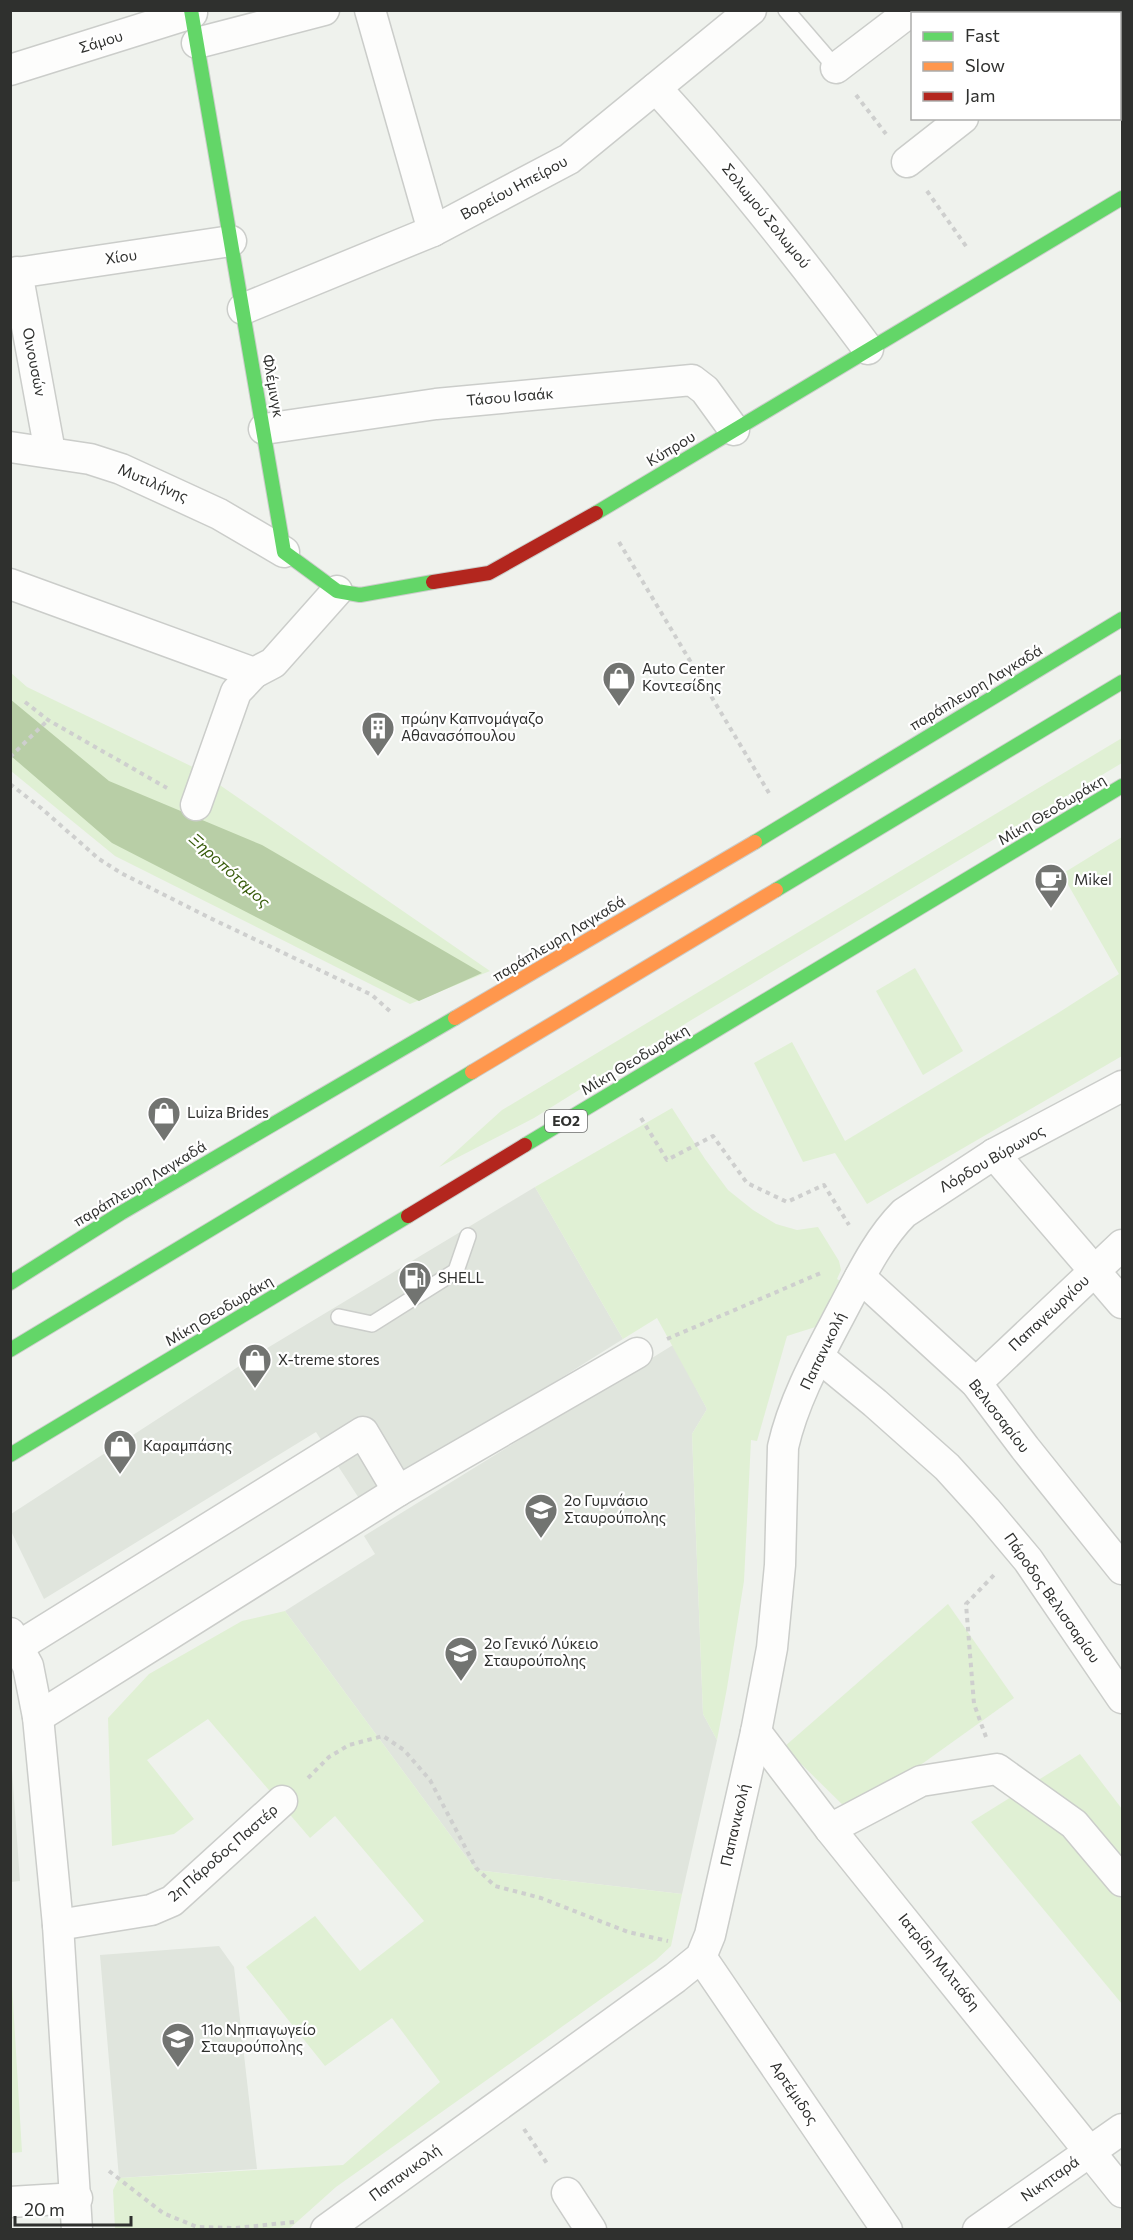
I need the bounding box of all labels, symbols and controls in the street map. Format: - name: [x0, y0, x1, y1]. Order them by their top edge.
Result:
- legend: [911, 12, 1121, 120]
- text: Fast: [965, 24, 1000, 46]
- street label: Σάμου: [77, 26, 125, 56]
- text: Slow: [965, 54, 1005, 76]
- text: Jam: [965, 84, 995, 106]
- street label: Βορείου Ηπείρου: [457, 151, 570, 223]
- street label: Σολωμού Σολωμού: [719, 159, 815, 271]
- street label: Χίου: [104, 245, 138, 267]
- street label: Οινουσών: [20, 326, 51, 398]
- street label: Φλέμινγκ: [260, 353, 288, 419]
- street label: Τάσου Ισαάκ: [466, 383, 554, 409]
- street label: Κύπρου: [643, 427, 698, 470]
- street label: Μυτιλήνης: [116, 459, 191, 505]
- street label: παράπλευρη Λαγκαδά: [906, 640, 1045, 734]
- place label: Auto Center Κοντεσίδης: [642, 659, 725, 694]
- shop icon: Auto Center Κοντεσίδης: [601, 660, 637, 707]
- place label: πρώην Καπνομάγαζο Αθανασόπουλου: [401, 709, 544, 744]
- building icon: πρώην Καπνομάγαζο Αθανασόπουλου: [360, 710, 396, 757]
- street label: Μίκη Θεοδωράκη: [994, 770, 1109, 848]
- water label: Ξηροπόταμος: [185, 828, 275, 911]
- cafe icon: Mikel: [1033, 862, 1069, 909]
- place label: Mikel: [1074, 870, 1112, 888]
- street label: παράπλευρη Λαγκαδά: [489, 891, 628, 985]
- street label: Μίκη Θεοδωράκη: [577, 1020, 692, 1098]
- shop icon: Luiza Brides: [146, 1095, 182, 1142]
- place label: Luiza Brides: [187, 1103, 269, 1121]
- road number: ΕΟ2: [545, 1110, 587, 1132]
- street label: Λόρδου Βύρωνος: [935, 1121, 1048, 1196]
- street label: παράπλευρη Λαγκαδά: [70, 1136, 209, 1230]
- fuel station icon: SHELL: [397, 1260, 433, 1307]
- place label: SHELL: [438, 1268, 485, 1286]
- street label: Παπαγεωργίου: [1004, 1270, 1092, 1354]
- street label: Μίκη Θεοδωράκη: [161, 1271, 276, 1349]
- street label: Παπανικολή: [796, 1309, 849, 1392]
- shop icon: X-treme stores: [237, 1342, 273, 1389]
- place label: X-treme stores: [278, 1350, 380, 1368]
- street label: Βελισσαρίου: [966, 1375, 1034, 1456]
- shop icon: Καραμπάσης: [102, 1428, 138, 1475]
- place label: Καραμπάσης: [143, 1436, 232, 1454]
- place label: 2ο Γυμνάσιο Σταυρούπολης: [564, 1491, 666, 1526]
- school or university icon: 2ο Γυμνάσιο Σταυρούπολης: [523, 1492, 559, 1539]
- street label: Πάροδος Βελισσαρίου: [1001, 1529, 1105, 1666]
- place label: 2ο Γενικό Λύκειο Σταυρούπολης: [484, 1634, 599, 1669]
- school or university icon: 2ο Γενικό Λύκειο Σταυρούπολης: [443, 1635, 479, 1682]
- street label: Παπανικολή: [716, 1782, 752, 1868]
- street label: 2η Πάροδος Παστέρ: [164, 1800, 281, 1905]
- street label: Ιατρίδη Μιλτιάδη: [895, 1909, 984, 2013]
- place label: 11ο Νηπιαγωγείο Σταυρούπολης: [201, 2020, 316, 2055]
- school or university icon: 11ο Νηπιαγωγείο Σταυρούπολης: [160, 2021, 196, 2068]
- street label: Αρτέμιδος: [767, 2057, 823, 2127]
- street label: Παπανικολή: [365, 2140, 444, 2204]
- street label: Νικηταρά: [1017, 2152, 1082, 2205]
- scale bar: [15, 2189, 130, 2227]
- text: 20 m: [24, 2198, 65, 2220]

